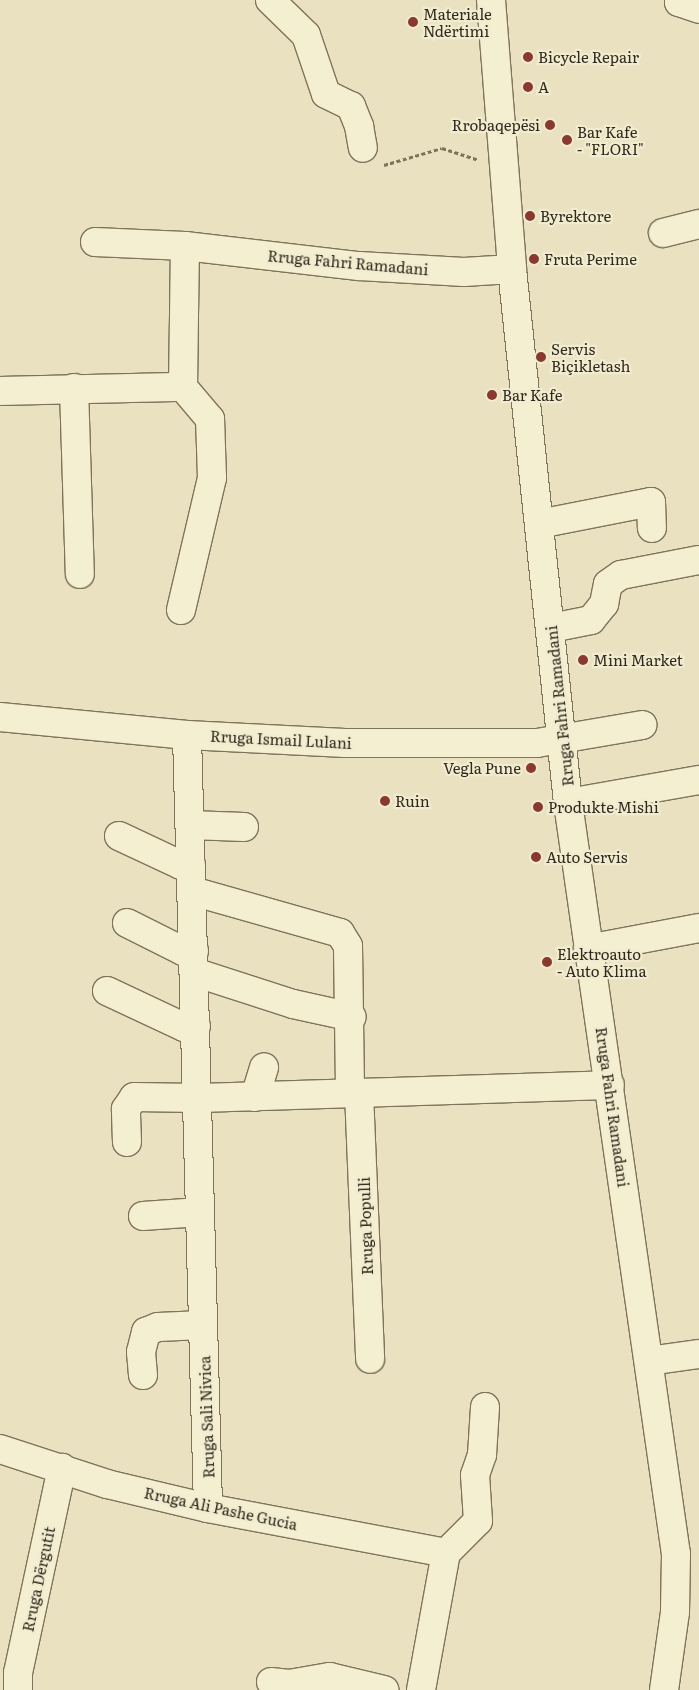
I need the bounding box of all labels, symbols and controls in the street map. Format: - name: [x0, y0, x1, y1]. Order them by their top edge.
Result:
- place label: Materiale Ndërtimi: [423, 4, 492, 39]
- marker: Materiale Ndërtimi: [407, 16, 419, 28]
- place label: Bicycle Repair: [538, 48, 639, 66]
- marker: Bicycle Repair: [522, 51, 534, 63]
- place label: A: [538, 78, 549, 96]
- marker: A: [522, 81, 534, 93]
- place label: Rrobaqepësi: [452, 116, 540, 134]
- marker: Rrobaqepësi: [544, 119, 556, 131]
- place label: Bar Kafe - "FLORI": [577, 122, 644, 157]
- marker: Bar Kafe - "FLORI": [561, 134, 573, 146]
- place label: Byrektore: [540, 207, 611, 225]
- marker: Byrektore: [524, 210, 536, 222]
- street label: Rruga Fahri Ramadani: [267, 246, 429, 278]
- place label: Fruta Perime: [544, 250, 637, 268]
- marker: Fruta Perime: [528, 253, 540, 265]
- place label: Servis Biçikletash: [551, 339, 630, 374]
- marker: Servis Biçikletash: [535, 351, 547, 363]
- place label: Bar Kafe: [502, 386, 563, 404]
- marker: Bar Kafe: [486, 389, 498, 401]
- street label: Rruga Fahri Ramadani: [542, 625, 576, 787]
- place label: Mini Market: [593, 651, 683, 669]
- marker: Mini Market: [577, 654, 589, 666]
- street label: Rruga Ismail Lulani: [210, 726, 352, 752]
- place label: Vegla Pune: [443, 759, 521, 777]
- marker: Vegla Pune: [525, 762, 537, 774]
- place label: Ruin: [395, 792, 430, 810]
- marker: Ruin: [379, 795, 391, 807]
- place label: Produkte Mishi: [548, 798, 659, 816]
- marker: Produkte Mishi: [532, 801, 544, 813]
- place label: Auto Servis: [546, 848, 628, 866]
- marker: Auto Servis: [530, 851, 542, 863]
- place label: Elektroauto - Auto Klima: [557, 944, 647, 979]
- marker: Elektroauto - Auto Klima: [541, 956, 553, 968]
- street label: Rruga Fahri Ramadani: [593, 1026, 633, 1188]
- street label: Rruga Populli: [354, 1177, 376, 1275]
- street label: Rruga Sali Nivica: [195, 1355, 217, 1479]
- street label: Rruga Ali Pashe Gucia: [143, 1483, 299, 1533]
- street label: Rruga Dërgutit: [18, 1525, 58, 1633]

